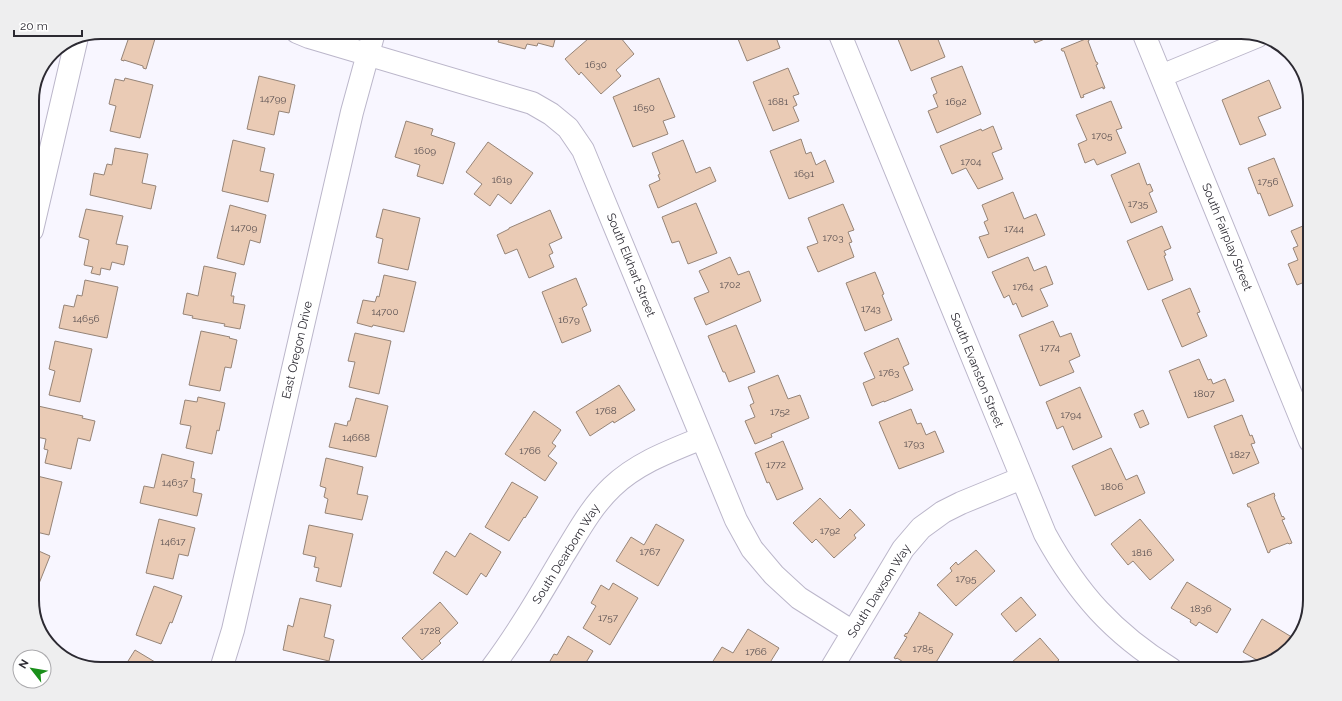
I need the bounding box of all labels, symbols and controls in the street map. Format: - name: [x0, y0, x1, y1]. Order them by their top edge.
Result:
- scale bar: [14, 12, 82, 38]
- text: 20 m: [20, 19, 48, 33]
- house number: 1630: [585, 59, 607, 70]
- house number: 14799: [260, 93, 287, 104]
- house number: 1681: [768, 96, 789, 107]
- house number: 1692: [945, 96, 967, 107]
- house number: 1650: [633, 102, 655, 113]
- house number: 1705: [1091, 130, 1113, 141]
- house number: 1609: [414, 145, 436, 156]
- house number: 1704: [960, 156, 982, 167]
- house number: 1691: [794, 168, 815, 179]
- house number: 1619: [492, 174, 512, 185]
- house number: 1756: [1258, 176, 1278, 187]
- street label: South Fairplay Street: [1199, 181, 1255, 293]
- house number: 1735: [1128, 198, 1149, 209]
- street label: South Elkhart Street: [604, 211, 658, 319]
- house number: 14709: [231, 222, 258, 233]
- house number: 1744: [1004, 223, 1025, 234]
- house number: 1703: [823, 232, 844, 243]
- house number: 1702: [720, 279, 740, 290]
- house number: 1764: [1012, 281, 1034, 292]
- street label: East Oregon Drive: [279, 300, 315, 400]
- house number: 1743: [861, 303, 881, 314]
- house number: 14700: [371, 306, 399, 317]
- street label: South Evanston Street: [948, 311, 1006, 429]
- house number: 14656: [72, 313, 100, 324]
- house number: 1679: [558, 314, 580, 325]
- house number: 1774: [1040, 342, 1060, 353]
- house number: 1763: [879, 367, 899, 378]
- house number: 1807: [1193, 388, 1215, 399]
- house number: 1768: [595, 405, 617, 416]
- house number: 1752: [770, 406, 790, 417]
- house number: 1794: [1061, 409, 1082, 420]
- house number: 14668: [342, 432, 370, 443]
- house number: 1793: [904, 438, 924, 449]
- house number: 1766: [519, 445, 541, 456]
- house number: 1827: [1230, 449, 1251, 460]
- house number: 1772: [766, 459, 786, 470]
- house number: 14637: [162, 477, 189, 488]
- house number: 1806: [1101, 481, 1123, 492]
- street label: South Dearborn Way: [530, 501, 603, 607]
- house number: 1792: [820, 525, 840, 536]
- house number: 14617: [160, 536, 186, 547]
- street label: South Dawson Way: [845, 541, 914, 640]
- house number: 1767: [640, 546, 661, 557]
- house number: 1816: [1132, 547, 1152, 558]
- house number: 1795: [956, 573, 977, 584]
- house number: 1836: [1190, 603, 1212, 614]
- house number: 1757: [598, 612, 619, 623]
- house number: 1728: [420, 625, 440, 636]
- house number: 1785: [913, 643, 934, 654]
- house number: 1766: [745, 646, 767, 657]
- north arrow: [12, 649, 52, 689]
- text: N: [16, 657, 32, 671]

